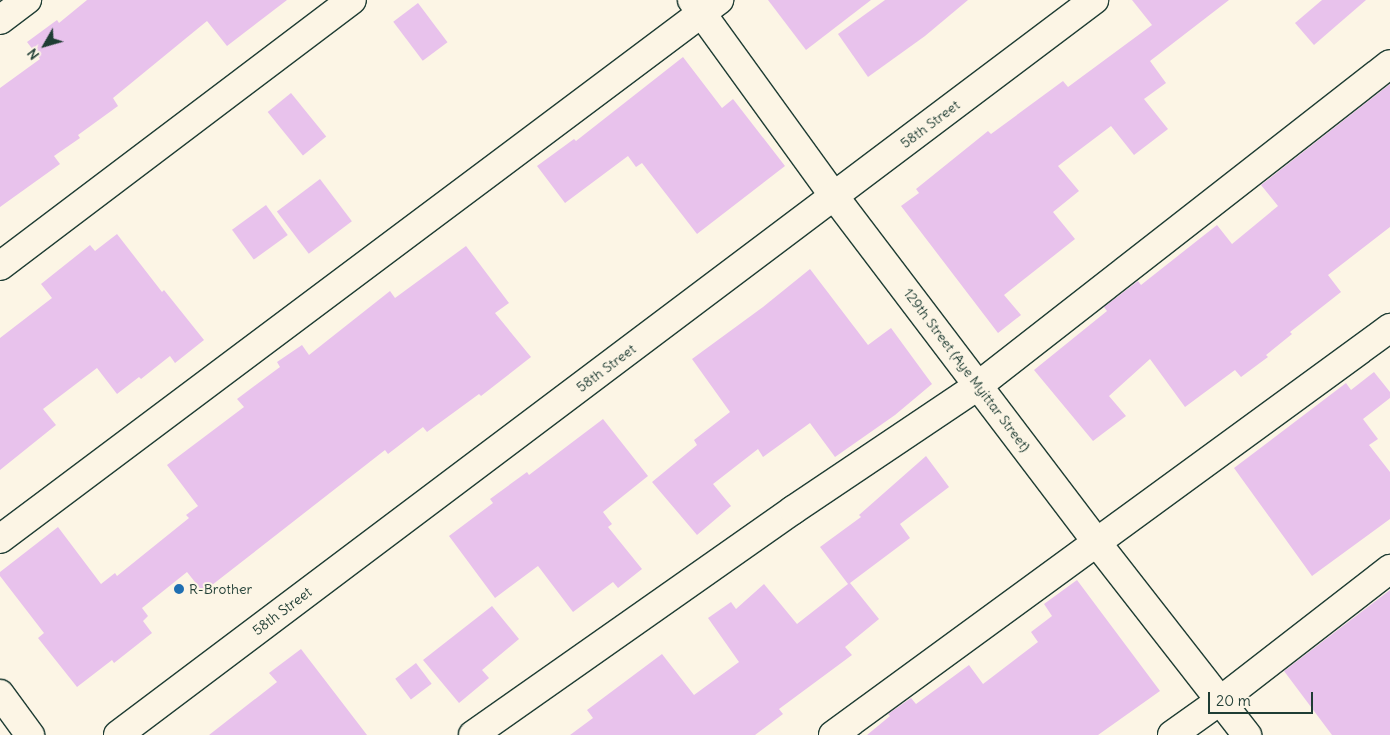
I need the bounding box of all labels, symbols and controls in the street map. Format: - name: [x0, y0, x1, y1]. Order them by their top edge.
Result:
- north arrow: [20, 20, 70, 70]
- text: N: [23, 45, 43, 64]
- street label: 58th Street: [897, 96, 963, 152]
- street label: 129th Street (Aye Myittar Street): [900, 285, 1034, 455]
- street label: 58th Street: [573, 340, 639, 396]
- place label: R-Brother: [189, 581, 252, 597]
- marker: R-Brother: [173, 583, 185, 595]
- street label: 58th Street: [249, 583, 315, 639]
- scale bar: [1210, 682, 1315, 714]
- text: 20 m: [1216, 691, 1251, 710]

